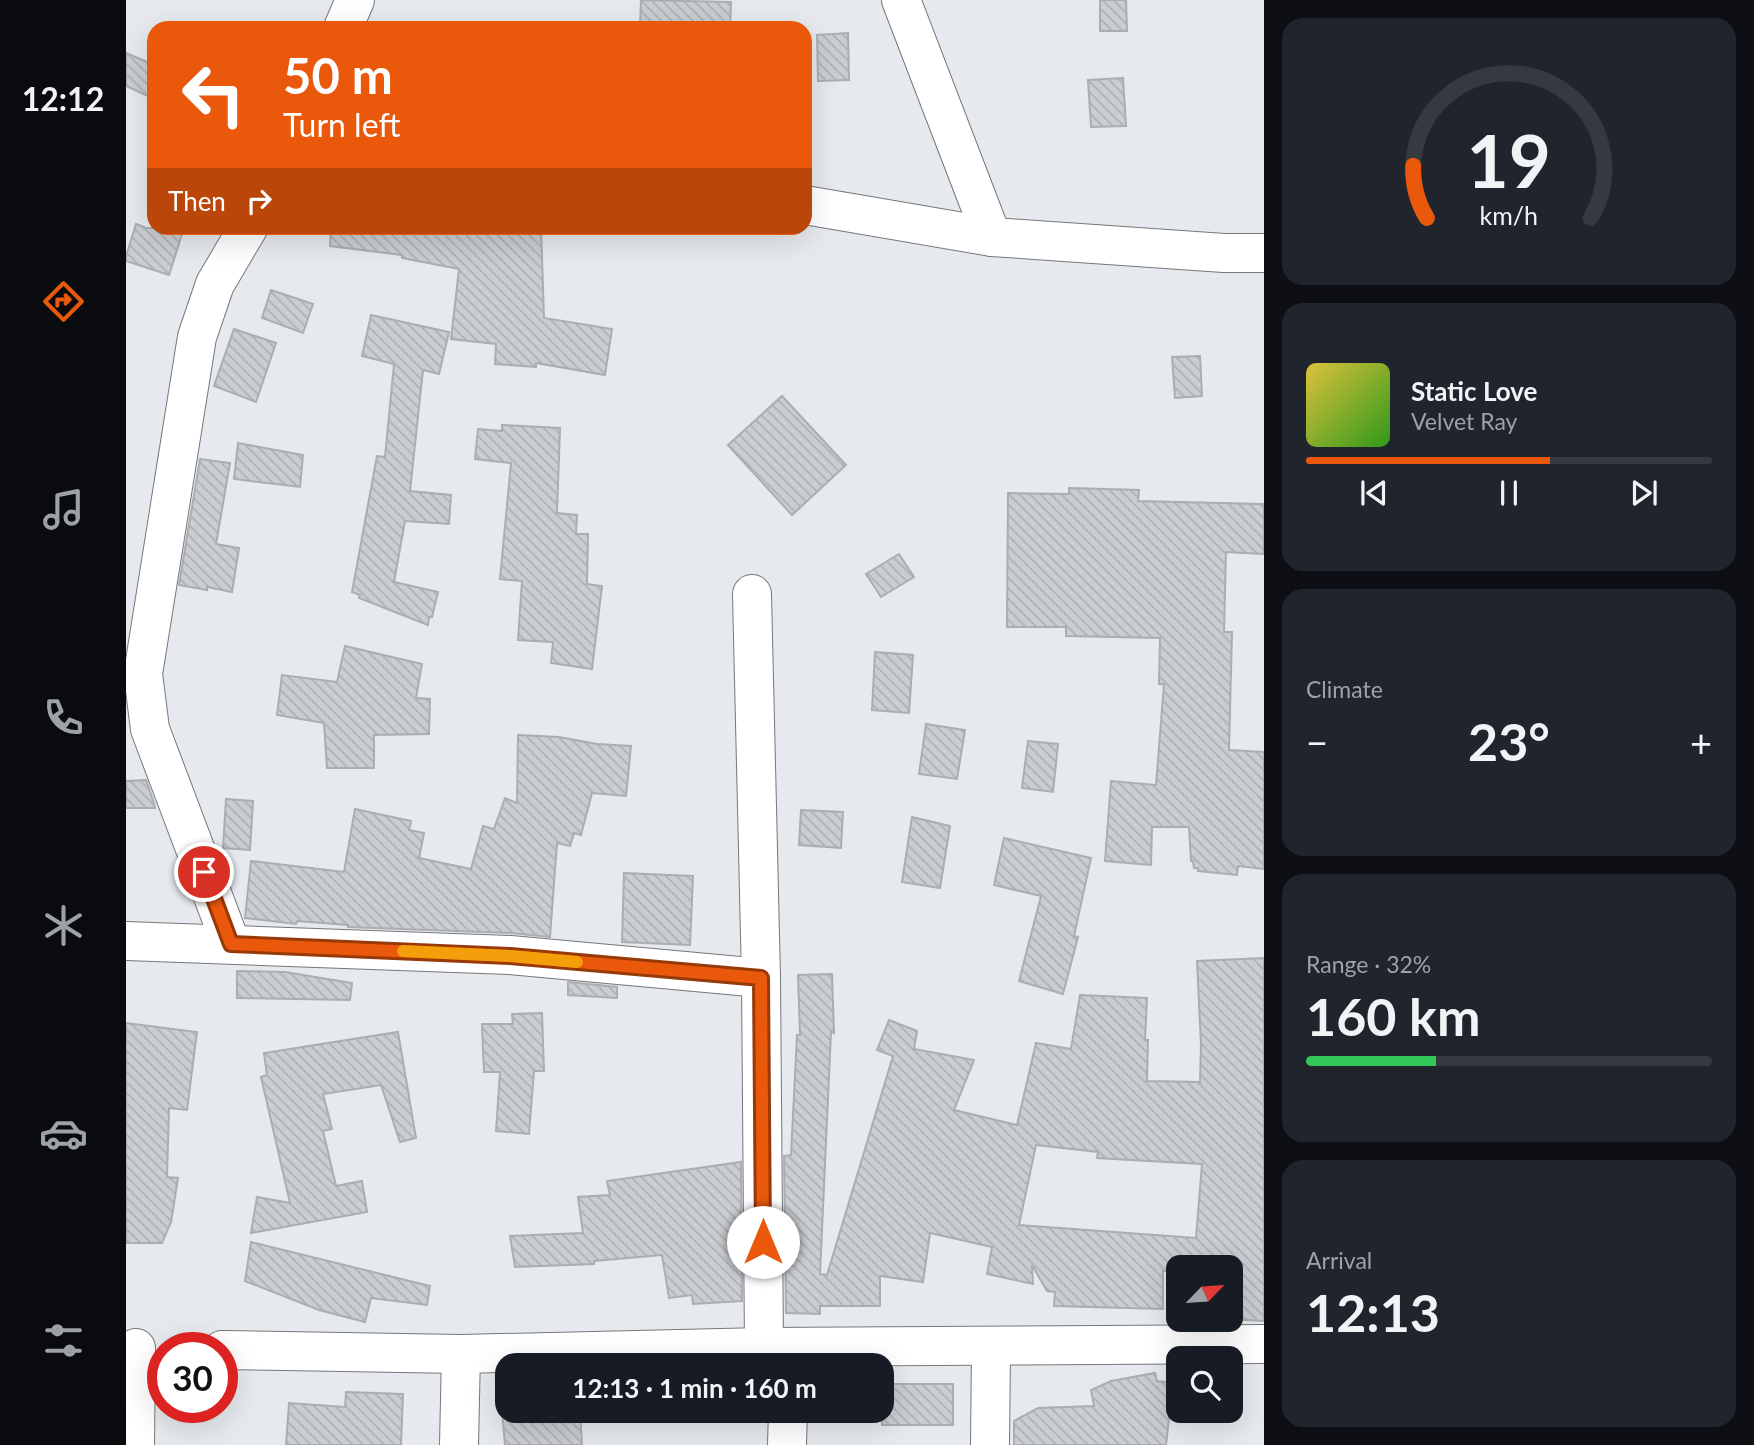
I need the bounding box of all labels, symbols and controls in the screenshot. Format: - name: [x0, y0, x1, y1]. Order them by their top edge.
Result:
- text: 50 m: [283, 46, 393, 104]
- icon: left: [168, 49, 259, 140]
- text: 12:12: [22, 79, 104, 118]
- text: Turn left: [283, 105, 400, 144]
- text: 19: [1467, 116, 1551, 204]
- icon: right: [240, 182, 278, 220]
- text: Then: [168, 185, 226, 217]
- text: km/h: [1480, 200, 1538, 230]
- icon: directions: [39, 277, 88, 326]
- text: Static Love: [1411, 375, 1538, 407]
- text: Velvet Ray: [1411, 407, 1517, 435]
- icon: previous: [1355, 474, 1393, 512]
- icon: pause: [1490, 474, 1528, 512]
- icon: next: [1625, 474, 1663, 512]
- icon: music: [39, 485, 88, 534]
- text: Climate: [1306, 675, 1383, 703]
- icon: phone: [39, 693, 88, 742]
- text: 23°: [1468, 710, 1550, 772]
- text: −: [1306, 719, 1328, 765]
- text: +: [1690, 719, 1712, 765]
- pin: [174, 842, 234, 902]
- icon: arrive: [185, 853, 223, 891]
- icon: climate: [39, 901, 88, 950]
- text: Range · 32%: [1306, 950, 1431, 978]
- text: 160 km: [1306, 985, 1480, 1047]
- icon: car: [39, 1109, 88, 1158]
- position arrow: [726, 1205, 800, 1279]
- text: Arrival: [1306, 1246, 1372, 1274]
- north arrow: [1166, 1255, 1242, 1332]
- map controls: [1166, 1255, 1243, 1423]
- text: 12:13: [1306, 1281, 1440, 1343]
- icon: filters: [39, 1316, 88, 1365]
- speed limit sign: 30: [147, 1332, 238, 1423]
- button: search: [1166, 1346, 1243, 1423]
- text: 12:13 · 1 min · 160 m: [572, 1372, 817, 1404]

